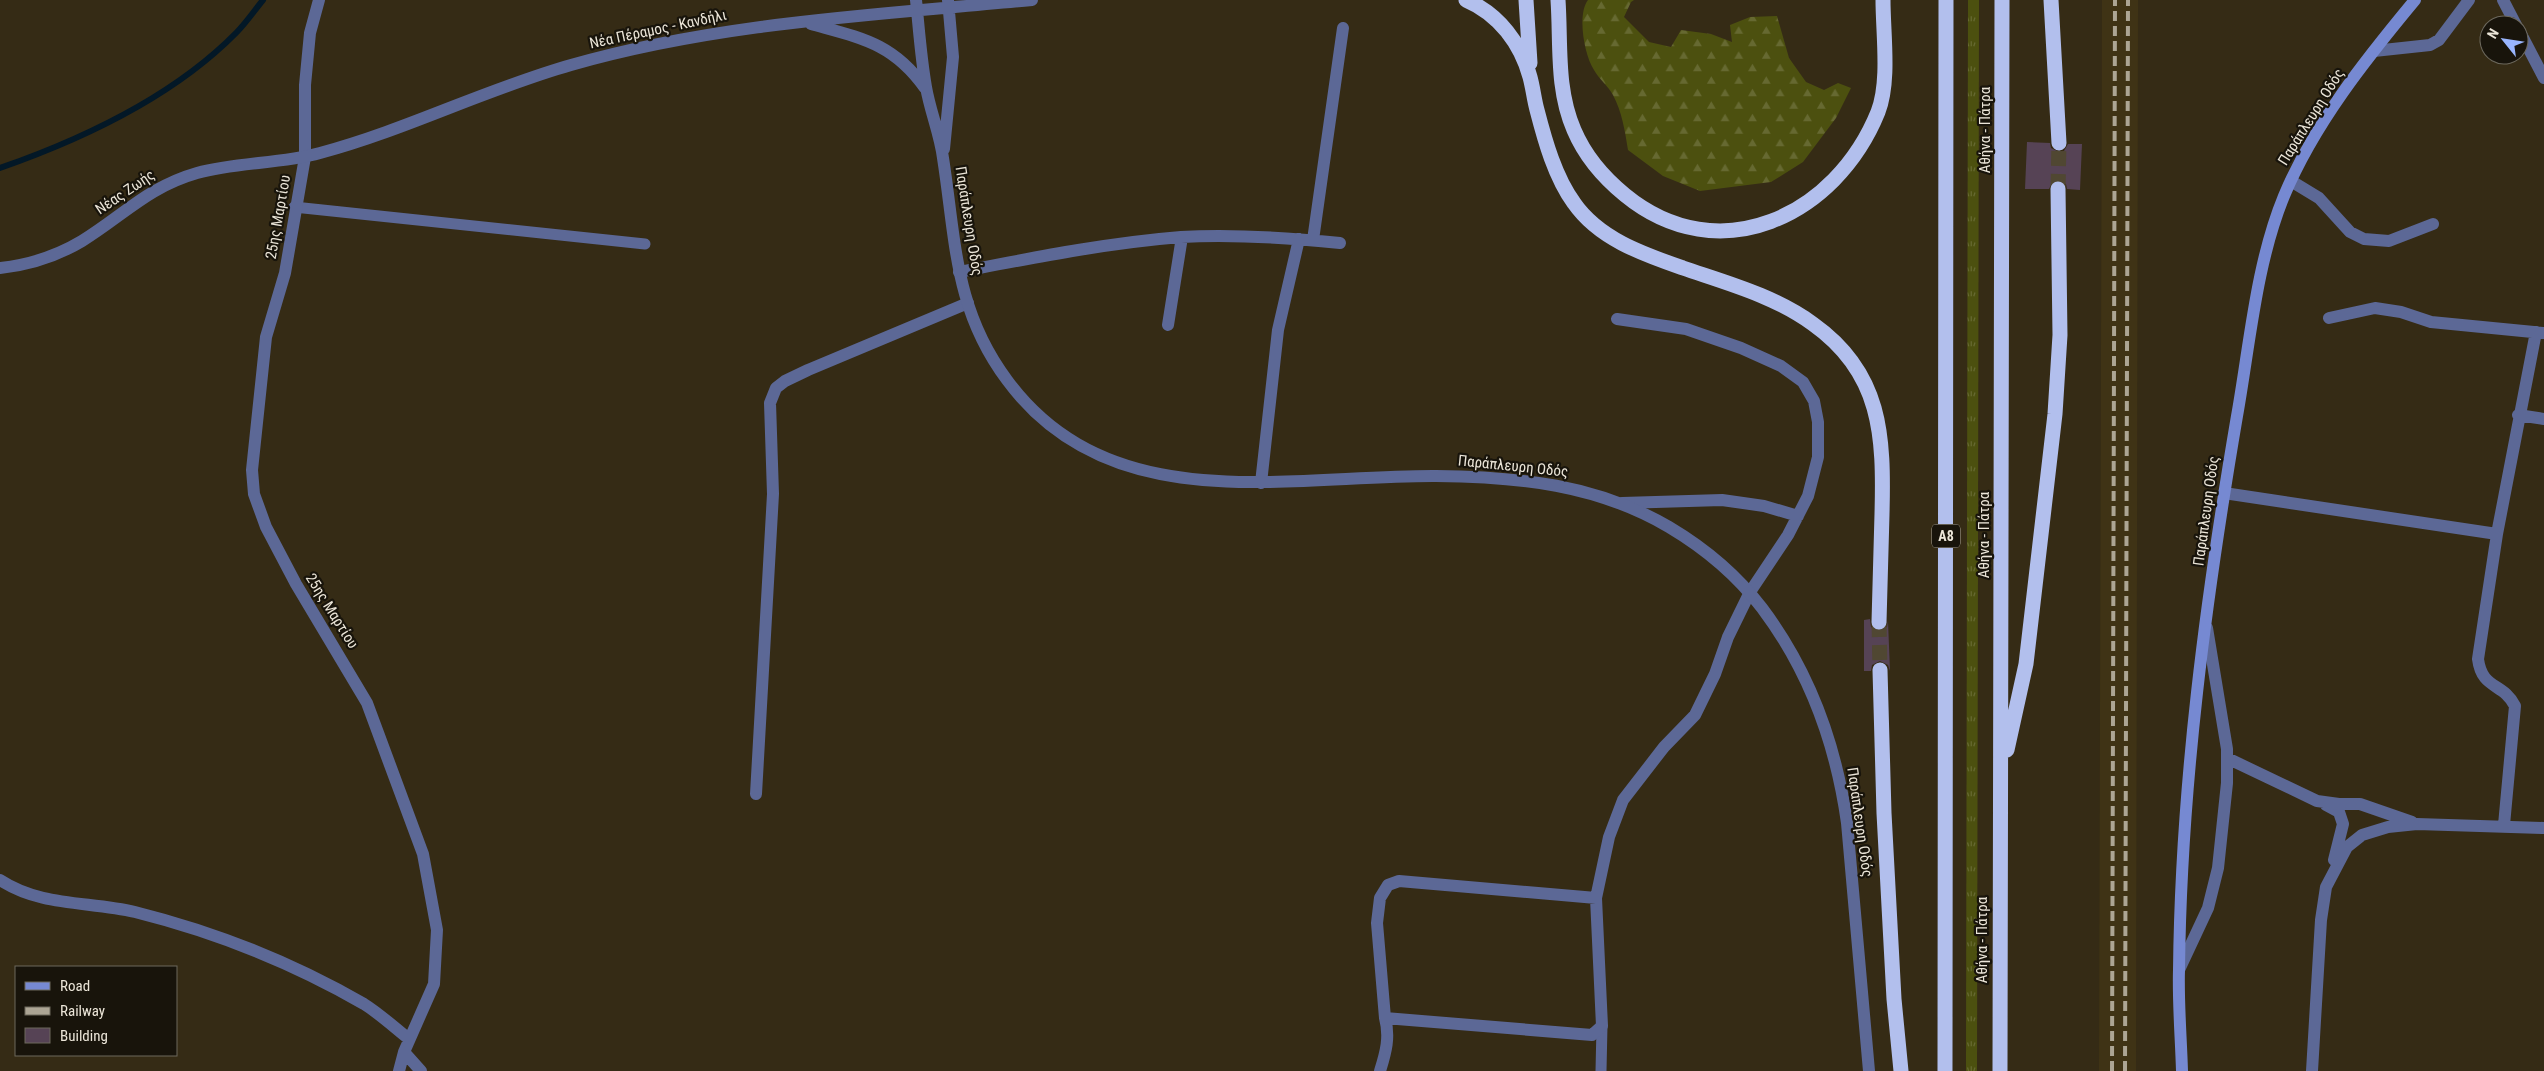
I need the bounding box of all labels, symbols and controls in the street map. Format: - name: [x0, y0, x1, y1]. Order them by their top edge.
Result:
- street label: Νέα Πέραμος - Κανδήλι: [588, 6, 728, 52]
- north arrow: [2479, 15, 2529, 65]
- text: N: [2484, 26, 2502, 41]
- street label: Παράπλευρη Οδός: [2274, 65, 2348, 169]
- street label: Αθήνα - Πάτρα: [1976, 86, 1994, 173]
- street label: Παράπλευρη Οδός: [951, 165, 987, 277]
- street label: Νέας Ζωής: [92, 166, 158, 218]
- street label: 25ης Μαρτίου: [262, 174, 294, 260]
- street label: Παράπλευρη Οδός: [1457, 451, 1569, 481]
- street label: Παράπλευρη Οδός: [2189, 455, 2223, 567]
- street label: Αθήνα - Πάτρα: [1975, 491, 1993, 578]
- road number: Α8: [1932, 524, 1960, 548]
- street label: 25ης Μαρτίου: [302, 570, 362, 652]
- street label: Παράπλευρη Οδός: [1843, 766, 1877, 878]
- street label: Αθήνα - Πάτρα: [1973, 896, 1991, 983]
- legend: [15, 966, 178, 1056]
- text: Road: [60, 977, 90, 995]
- text: Railway: [60, 1002, 105, 1020]
- text: Building: [60, 1027, 108, 1045]

